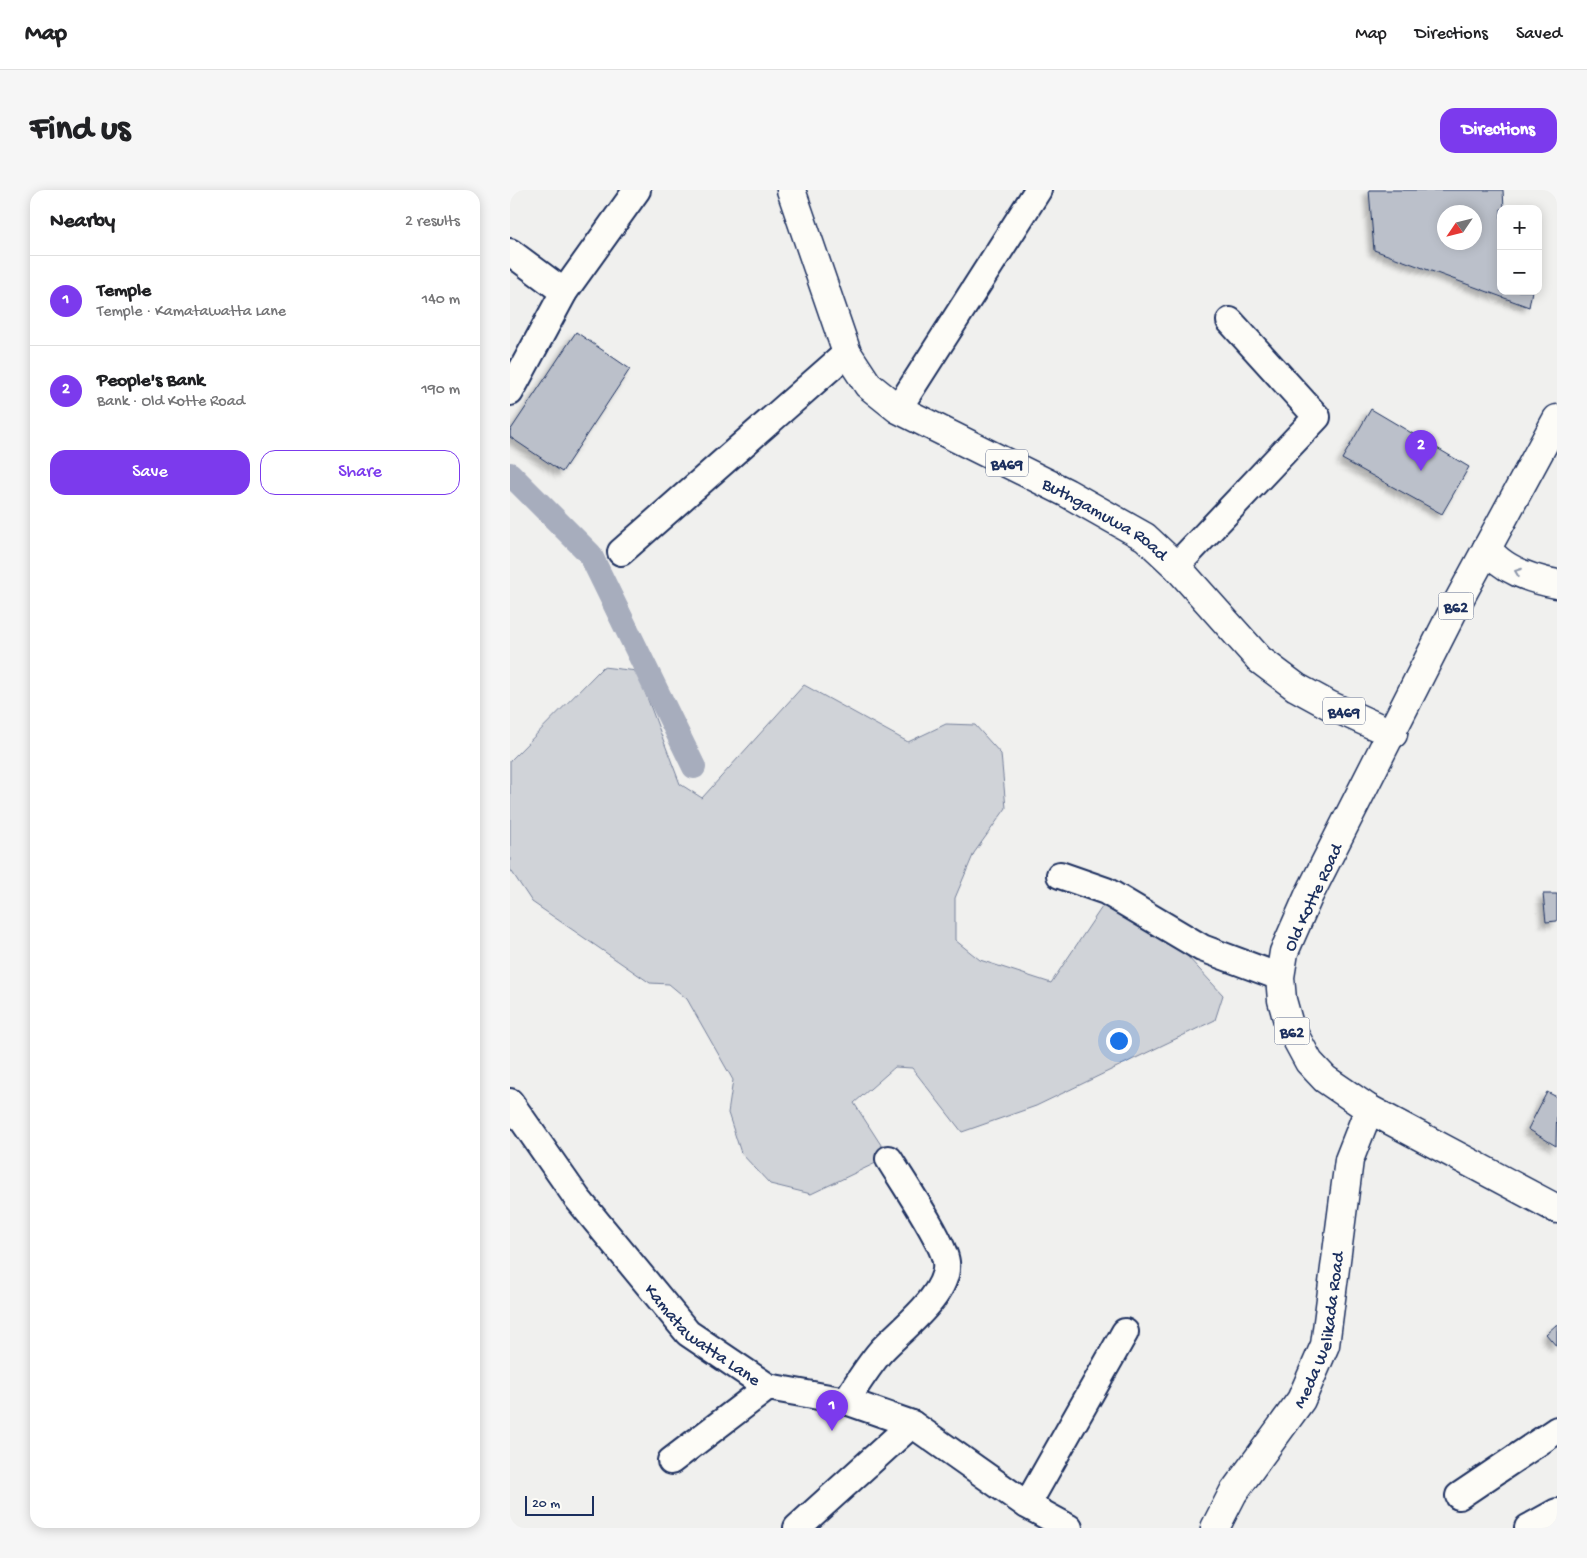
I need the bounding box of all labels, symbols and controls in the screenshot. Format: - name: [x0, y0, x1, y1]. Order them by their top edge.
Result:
- text: Map: [25, 20, 67, 49]
- text: Map: [1355, 24, 1387, 45]
- text: Directions: [1415, 24, 1488, 45]
- text: Saved: [1516, 24, 1562, 45]
- button: Directions: [1440, 108, 1557, 153]
- text: Find us: [30, 110, 130, 151]
- north arrow: [1437, 205, 1482, 250]
- map controls: [1497, 205, 1542, 295]
- button: +: [1497, 205, 1542, 250]
- text: Nearby: [50, 210, 115, 235]
- text: 2 results: [405, 213, 460, 232]
- button: −: [1497, 250, 1542, 295]
- text: Temple: [97, 280, 151, 303]
- text: 1: [63, 291, 69, 310]
- text: 140 m: [422, 291, 460, 310]
- text: Temple · Kamatawatta Lane: [97, 303, 286, 322]
- text: People's Bank: [97, 370, 205, 393]
- text: 2: [62, 381, 70, 400]
- text: 190 m: [421, 381, 460, 400]
- text: Bank · Old Kotte Road: [97, 393, 245, 412]
- pin: 2: [1405, 430, 1437, 471]
- button: Save: [50, 450, 250, 495]
- button: Share: [260, 450, 460, 495]
- road number: B469: [986, 450, 1028, 476]
- street label: Buthgamuwa Road: [1037, 474, 1172, 567]
- one-way arrow: [1515, 568, 1523, 578]
- road number: B62: [1438, 592, 1474, 620]
- road number: B469: [1323, 698, 1365, 724]
- street label: Old Kotte Road: [1280, 840, 1349, 955]
- road number: B62: [1274, 1018, 1310, 1044]
- your location: [1106, 1028, 1132, 1054]
- street label: Meda Welikada Road: [1290, 1249, 1350, 1413]
- street label: Kamatawatta Lane: [639, 1280, 764, 1392]
- pin: 1: [816, 1390, 848, 1431]
- scale bar: [525, 1493, 594, 1516]
- text: 20 m: [532, 1496, 560, 1513]

